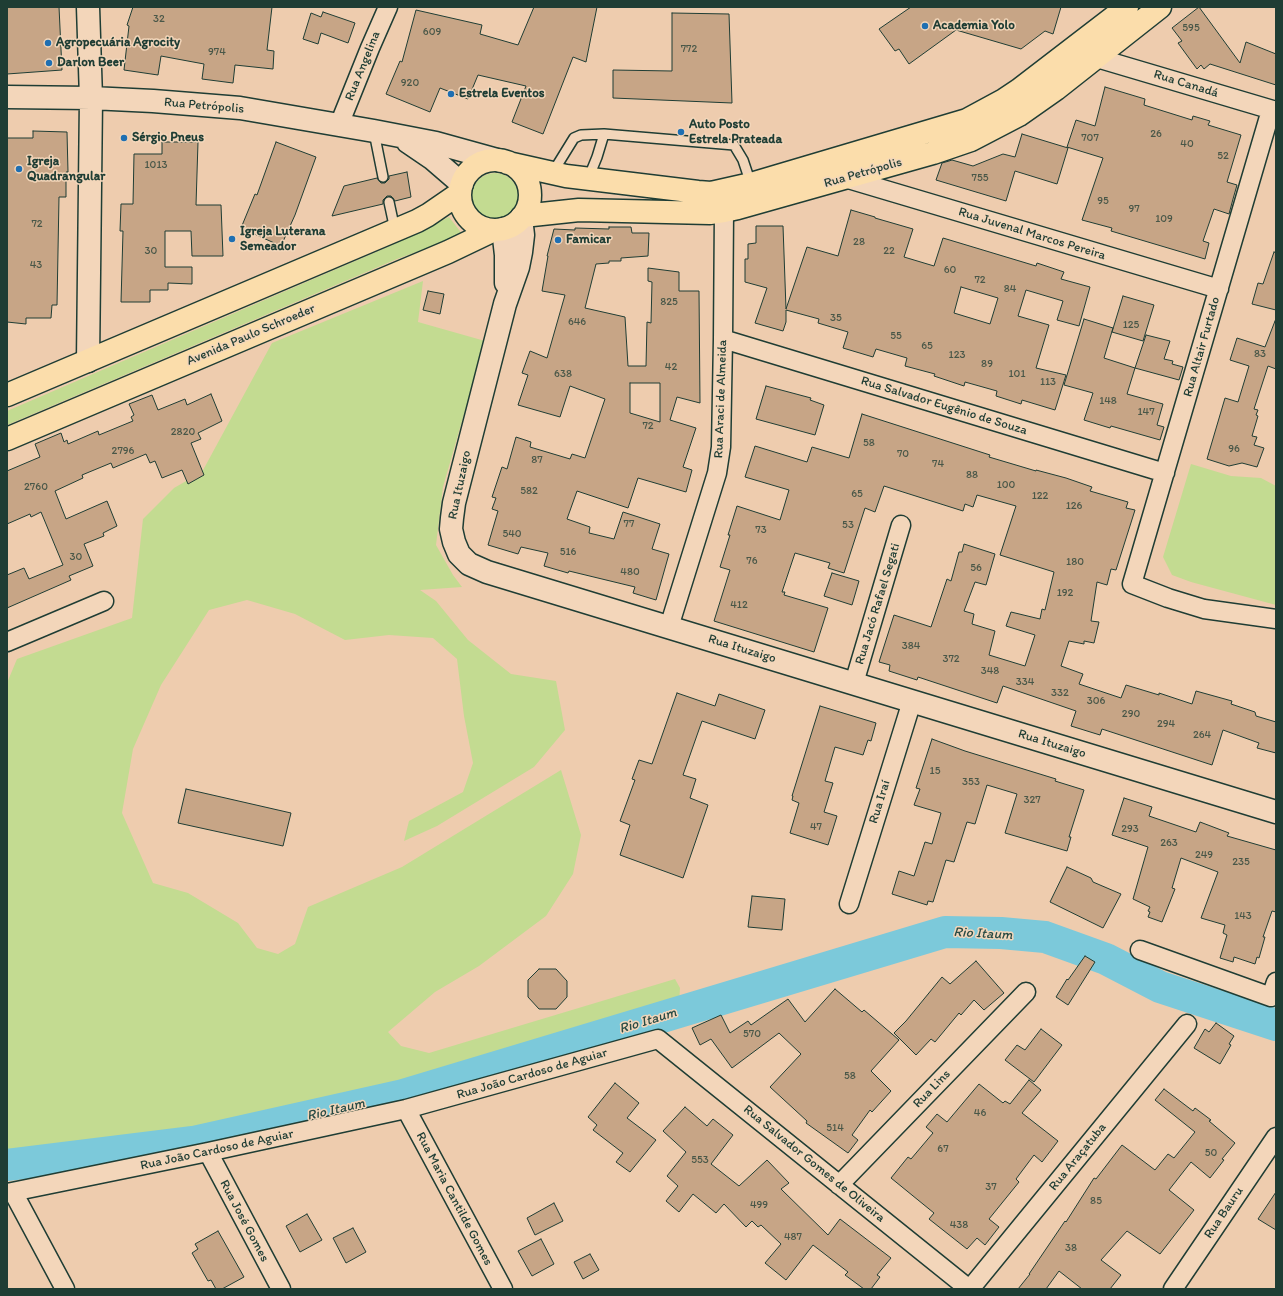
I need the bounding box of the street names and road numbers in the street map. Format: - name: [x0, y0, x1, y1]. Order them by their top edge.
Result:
- street label: Rua Angelina: [342, 29, 384, 103]
- street label: Rua Canadá: [1152, 67, 1220, 101]
- street label: Rua Petrópolis: [163, 95, 245, 117]
- street label: Rua Petrópolis: [822, 154, 904, 192]
- street label: Rua Juvenal Marcos Pereira: [956, 204, 1108, 264]
- street label: Rua Altair Furtado: [1180, 295, 1224, 399]
- street label: Avenida Paulo Schroeder: [185, 301, 317, 369]
- street label: Rua Araci de Almeida: [711, 339, 731, 459]
- street label: Rua Salvador Eugênio de Souza: [859, 373, 1029, 439]
- street label: Rua Ituzaigo: [445, 449, 475, 521]
- street label: Rua Jacó Rafael Segati: [852, 541, 904, 667]
- street label: Rua Ituzaigo: [706, 631, 778, 667]
- street label: Rua Ituzaigo: [1016, 726, 1088, 762]
- street label: Rua Iraí: [866, 778, 894, 826]
- street label: Rua João Cardoso de Aguiar: [455, 1045, 609, 1103]
- street label: Rua Lins: [910, 1067, 954, 1111]
- street label: Rua Salvador Gomes de Oliveira: [740, 1102, 888, 1226]
- street label: Rua Araçatuba: [1046, 1120, 1110, 1194]
- street label: Rua João Cardoso de Aguiar: [139, 1126, 295, 1174]
- street label: Rua Maria Cantilde Gomes: [412, 1130, 496, 1268]
- street label: Rua José Gomes: [216, 1177, 272, 1265]
- street label: Rua Bauru: [1201, 1184, 1247, 1242]

